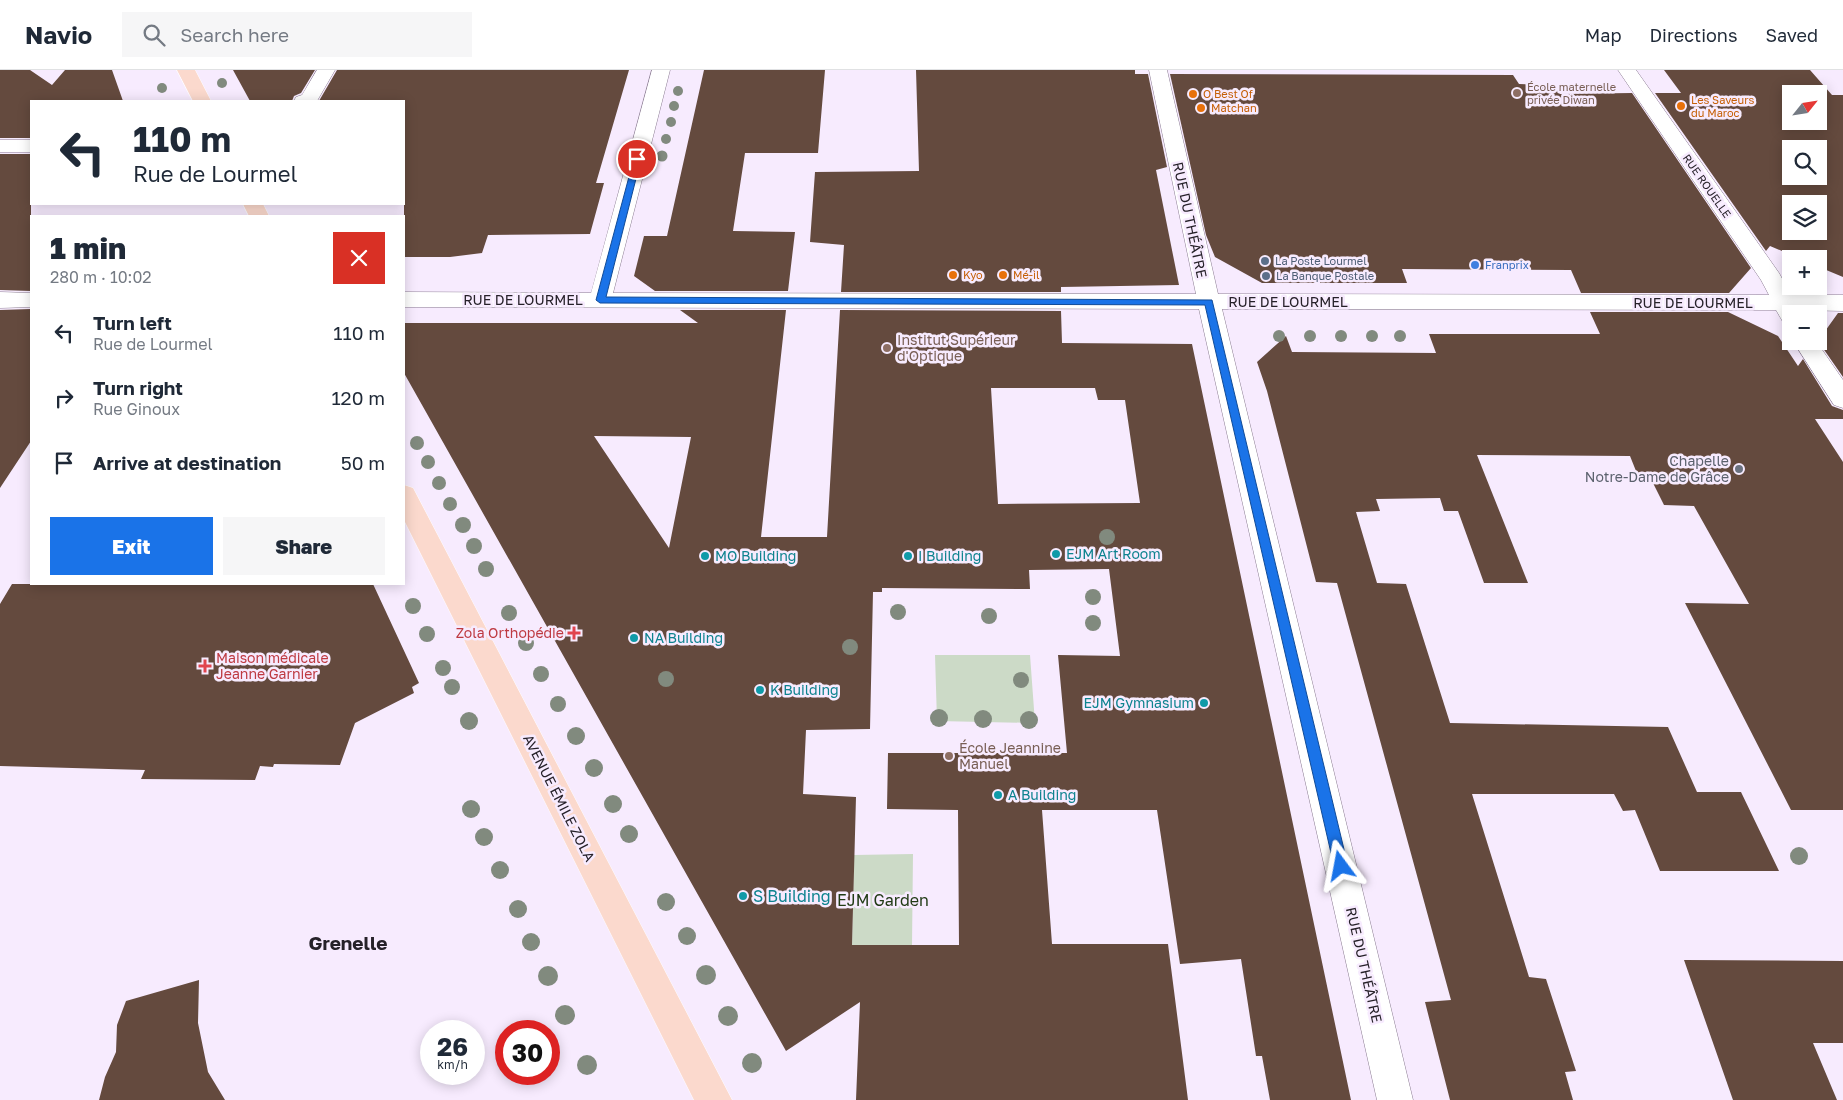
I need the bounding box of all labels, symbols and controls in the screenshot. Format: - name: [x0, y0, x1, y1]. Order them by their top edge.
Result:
- search box: [122, 12, 472, 57]
- text: Navio: [25, 20, 92, 49]
- icon: search: [140, 21, 168, 49]
- text: Search here: [180, 23, 289, 46]
- text: Map: [1585, 24, 1621, 46]
- text: Directions: [1649, 24, 1737, 46]
- text: Saved: [1765, 24, 1818, 46]
- place label: École maternelle privée Diwan: [1527, 80, 1616, 106]
- north arrow: [1782, 85, 1828, 130]
- map controls: [1782, 85, 1827, 350]
- place label: O Best Of: [1203, 87, 1253, 100]
- marker: École maternelle privée Diwan: [1511, 87, 1523, 99]
- marker: O Best Of: [1187, 88, 1199, 100]
- place label: Les Saveurs du Maroc: [1691, 93, 1754, 119]
- marker: Les Saveurs du Maroc: [1675, 100, 1687, 112]
- place label: Matchan: [1211, 101, 1257, 114]
- marker: Matchan: [1195, 102, 1207, 114]
- text: 110 m: [133, 118, 231, 160]
- icon: left: [50, 120, 115, 185]
- pin: [616, 138, 658, 180]
- button: search: [1782, 140, 1827, 185]
- icon: arrive: [623, 145, 651, 173]
- street label: RUE ROUELLE: [1681, 151, 1734, 220]
- text: Rue de Lourmel: [133, 160, 298, 187]
- street label: RUE DU THÉÂTRE: [1170, 160, 1211, 279]
- button: layers: [1782, 195, 1827, 240]
- text: 1 min: [50, 230, 126, 266]
- button: close: [333, 232, 385, 284]
- button: +: [1782, 250, 1827, 295]
- place label: La Poste Lourmel: [1275, 254, 1367, 267]
- marker: La Poste Lourmel: [1259, 255, 1271, 267]
- place label: Franprix: [1485, 258, 1529, 271]
- marker: Franprix: [1469, 259, 1481, 271]
- text: 280 m · 10:02: [50, 267, 152, 287]
- place label: Kyo: [963, 268, 983, 281]
- place label: Mé-il: [1013, 268, 1040, 281]
- marker: Kyo: [947, 269, 959, 281]
- marker: Mé-il: [997, 269, 1009, 281]
- place label: La Banque Postale: [1276, 269, 1374, 282]
- marker: La Banque Postale: [1260, 270, 1272, 282]
- street label: RUE DE LOURMEL: [463, 291, 583, 308]
- street label: RUE DE LOURMEL: [1228, 293, 1348, 310]
- street label: RUE DE LOURMEL: [1633, 294, 1753, 311]
- button: −: [1782, 305, 1827, 350]
- text: Turn left: [93, 311, 172, 334]
- icon: left: [50, 319, 78, 347]
- text: 110 m: [333, 321, 385, 344]
- place label: Institut Supérieur d'Optique: [897, 331, 1016, 364]
- text: Rue de Lourmel: [93, 334, 213, 354]
- marker: Institut Supérieur d'Optique: [881, 342, 893, 354]
- text: Turn right: [93, 376, 183, 399]
- icon: right: [50, 384, 78, 412]
- text: 120 m: [331, 386, 385, 409]
- text: Rue Ginoux: [93, 399, 180, 419]
- icon: arrive: [50, 449, 78, 477]
- text: Arrive at destination: [93, 451, 281, 474]
- text: 50 m: [341, 451, 385, 474]
- place label: Chapelle Notre-Dame de Grâce: [1585, 452, 1729, 485]
- marker: Chapelle Notre-Dame de Grâce: [1733, 463, 1745, 475]
- button: Exit: [50, 517, 213, 575]
- button: Share: [223, 517, 385, 575]
- place label: EJM Art Room: [1066, 545, 1161, 562]
- place label: MO Building: [715, 547, 796, 564]
- place label: I Building: [918, 547, 981, 564]
- marker: EJM Art Room: [1050, 548, 1062, 560]
- marker: MO Building: [699, 550, 711, 562]
- marker: I Building: [902, 550, 914, 562]
- place label: Zola Orthopédie: [456, 624, 564, 641]
- marker: Zola Orthopédie: [568, 627, 580, 639]
- place label: NA Building: [644, 629, 723, 646]
- marker: NA Building: [628, 632, 640, 644]
- place label: Maison médicale Jeanne Garnier: [216, 649, 329, 682]
- marker: Maison médicale Jeanne Garnier: [198, 659, 212, 673]
- place label: K Building: [770, 681, 839, 698]
- marker: K Building: [754, 684, 766, 696]
- place label: EJM Gymnasium: [1083, 694, 1194, 711]
- marker: EJM Gymnasium: [1198, 697, 1210, 709]
- street label: AVENUE ÉMILE ZOLA: [520, 731, 599, 865]
- place label: École Jeannine Manuel: [959, 739, 1061, 772]
- marker: École Jeannine Manuel: [943, 750, 955, 762]
- place label: A Building: [1008, 786, 1076, 803]
- marker: A Building: [992, 789, 1004, 801]
- position arrow: [1314, 839, 1366, 891]
- place label: S Building: [753, 886, 831, 906]
- marker: S Building: [737, 890, 749, 902]
- park label: EJM Garden: [837, 890, 929, 910]
- street label: RUE DU THÉÂTRE: [1343, 905, 1386, 1024]
- district label: Grenelle: [309, 931, 387, 954]
- speed limit sign: 30: [495, 1020, 560, 1085]
- text: 26: [437, 1031, 468, 1062]
- text: km/h: [437, 1057, 468, 1072]

